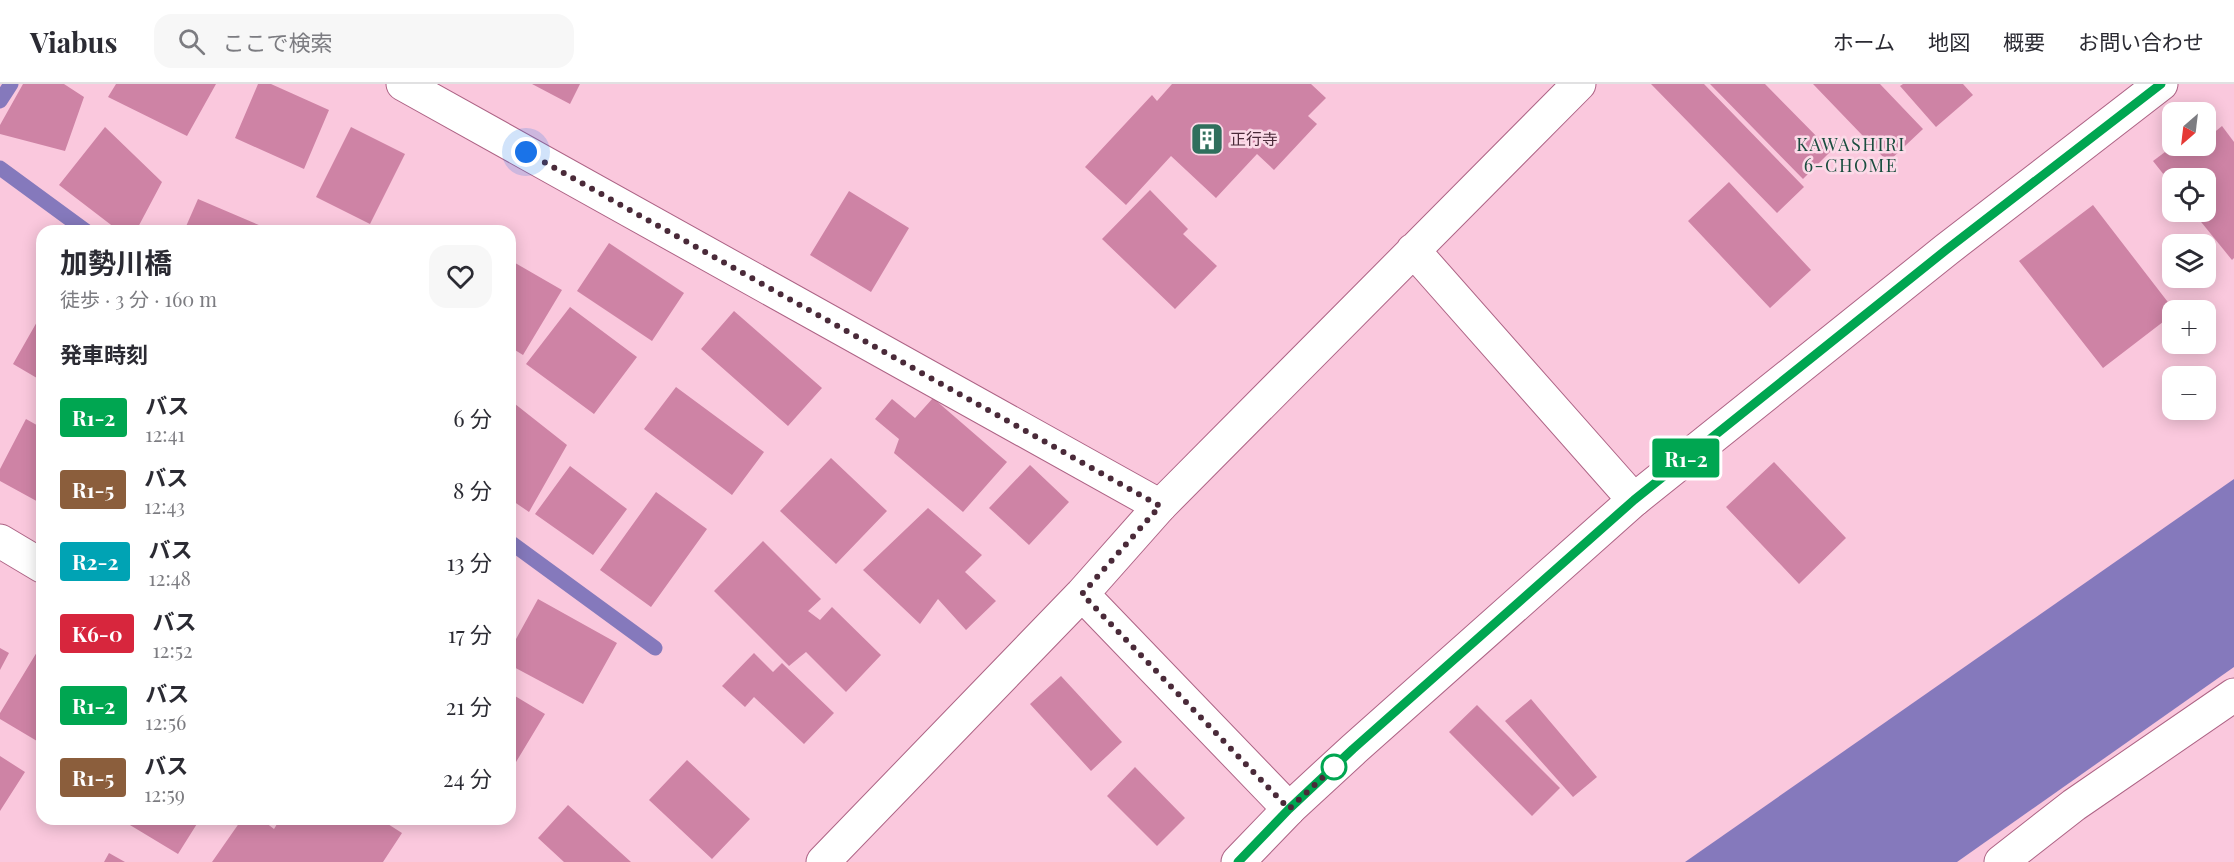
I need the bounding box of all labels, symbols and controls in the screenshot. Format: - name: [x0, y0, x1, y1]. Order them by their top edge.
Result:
- search box: [154, 14, 574, 68]
- text: Viabus: [30, 23, 118, 60]
- icon: search: [175, 25, 208, 58]
- text: ここで検索: [223, 27, 333, 57]
- text: ホーム: [1833, 27, 1895, 55]
- text: 地図: [1928, 27, 1970, 55]
- text: 概要: [2003, 27, 2045, 55]
- text: お問い合わせ: [2078, 27, 2204, 55]
- north arrow: [2162, 102, 2216, 156]
- map controls: [2162, 102, 2216, 420]
- building icon: 正行寺: [1189, 121, 1225, 157]
- place label: 正行寺: [1230, 128, 1278, 149]
- district label: KAWASHIRI 6-CHOME: [1796, 132, 1906, 177]
- your location: [511, 137, 541, 167]
- button: locate: [2162, 168, 2216, 222]
- button: layers: [2162, 234, 2216, 288]
- text: 加勢川橋: [60, 243, 172, 280]
- button: heart: [429, 245, 492, 308]
- text: 徒歩 · 3 分 · 160 m: [60, 285, 217, 312]
- button: +: [2162, 300, 2216, 354]
- text: 発車時刻: [60, 339, 148, 369]
- button: −: [2162, 366, 2216, 420]
- text: バス: [145, 390, 189, 420]
- text: R1-2: [72, 403, 115, 431]
- text: 6 分: [453, 403, 492, 433]
- text: 12:41: [145, 420, 185, 447]
- line badge: R1-2: [1644, 438, 1728, 478]
- text: R1-2: [1664, 444, 1708, 472]
- text: バス: [144, 462, 188, 492]
- text: R1-5: [72, 475, 114, 503]
- text: 8 分: [453, 475, 492, 505]
- text: 12:43: [144, 492, 185, 519]
- text: バス: [148, 534, 192, 564]
- text: R2-2: [72, 547, 118, 575]
- text: 13 分: [447, 547, 492, 577]
- text: 12:48: [148, 564, 191, 591]
- text: バス: [152, 606, 196, 636]
- text: K6-0: [72, 619, 122, 647]
- text: 17 分: [448, 619, 492, 649]
- text: 12:52: [152, 636, 193, 663]
- text: バス: [145, 678, 189, 708]
- text: R1-2: [72, 691, 115, 719]
- text: 21 分: [446, 691, 492, 721]
- text: 12:56: [145, 708, 186, 735]
- text: バス: [144, 750, 188, 780]
- unlabelled marker: [1321, 754, 1347, 780]
- text: R1-5: [72, 763, 114, 791]
- text: 24 分: [443, 763, 492, 793]
- text: 12:59: [144, 780, 185, 807]

